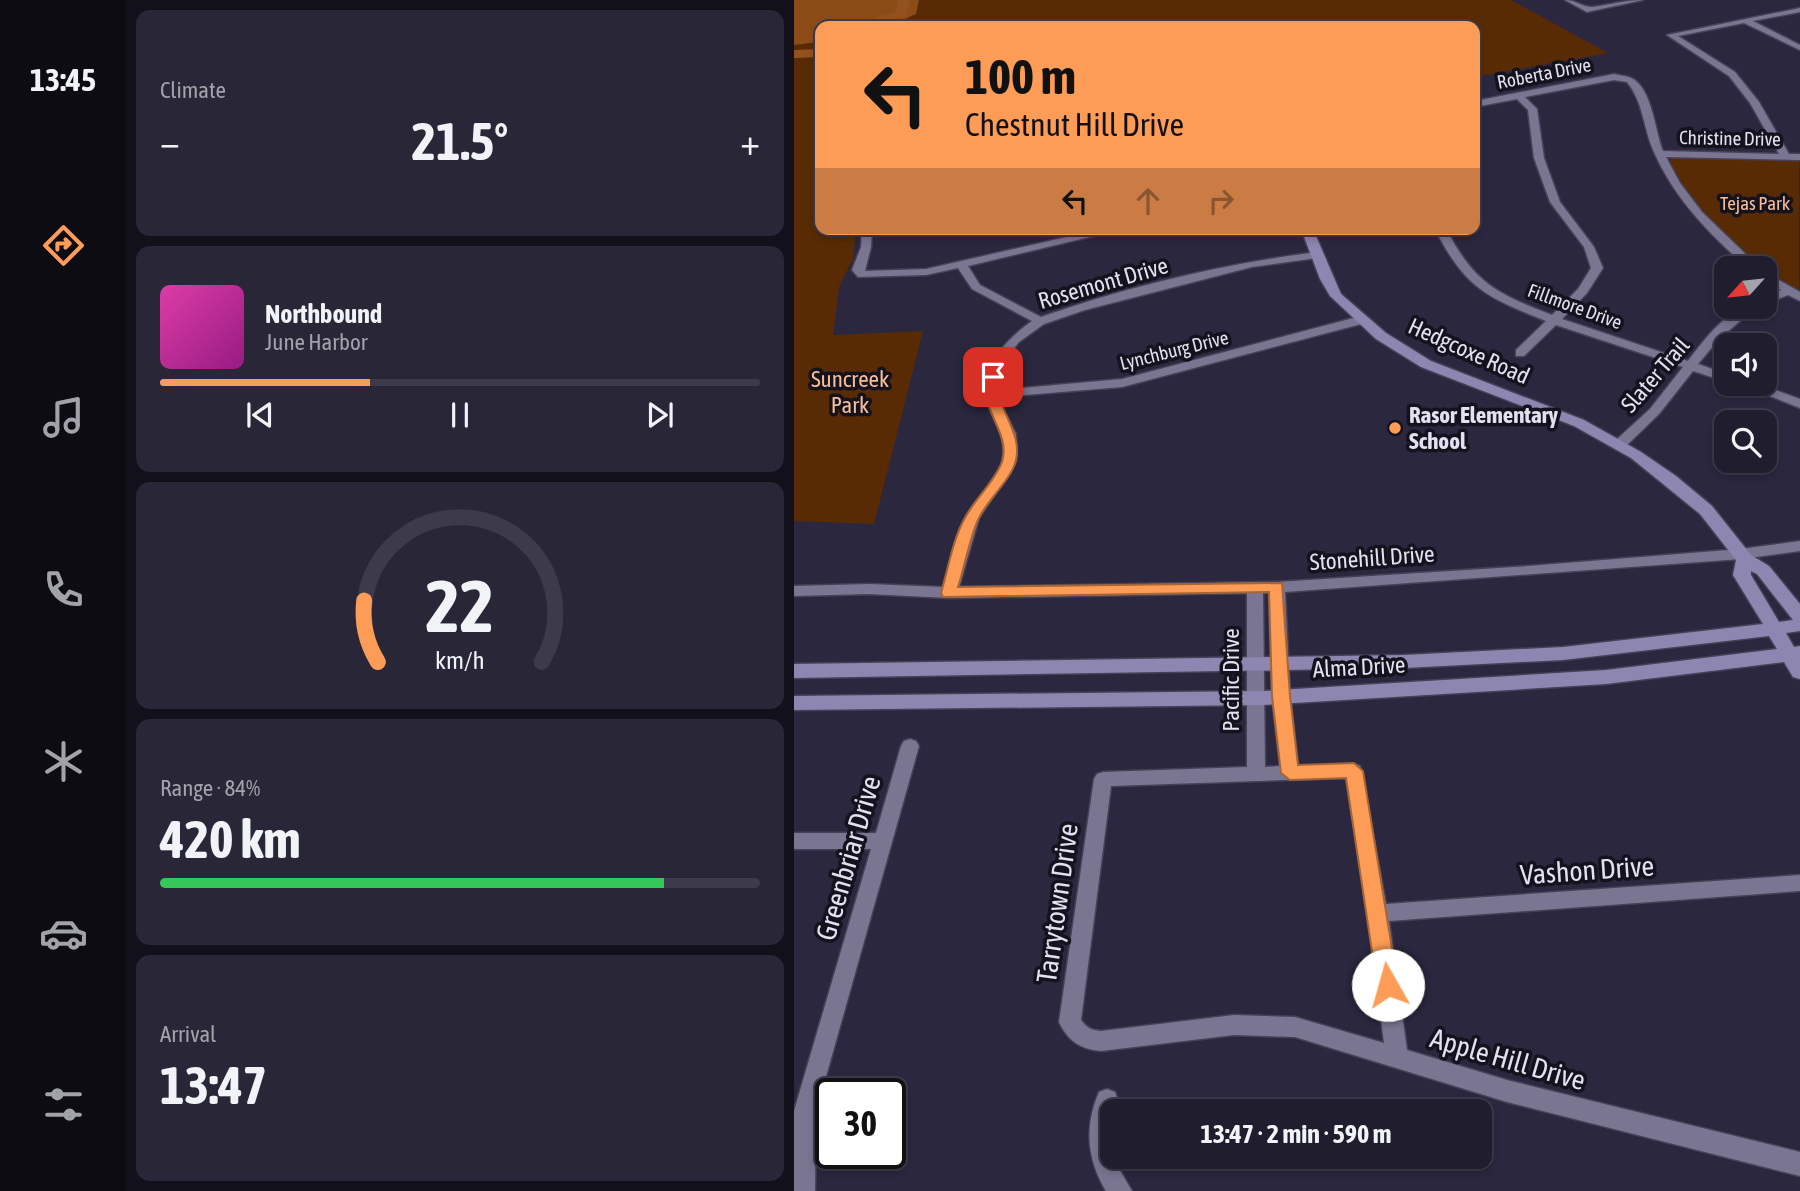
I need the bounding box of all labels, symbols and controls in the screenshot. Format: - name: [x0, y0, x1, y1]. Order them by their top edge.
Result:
- text: 100 m: [965, 48, 1076, 104]
- icon: left: [850, 49, 941, 140]
- street label: Roberta Drive: [1495, 53, 1593, 93]
- text: 13:45: [30, 61, 96, 98]
- text: Climate: [160, 77, 226, 103]
- text: Chestnut Hill Drive: [965, 106, 1184, 143]
- text: 21.5°: [412, 111, 508, 171]
- text: −: [160, 120, 180, 163]
- text: +: [740, 120, 760, 163]
- street label: Christine Drive: [1679, 126, 1781, 150]
- icon: left: [1056, 182, 1094, 220]
- icon: ahead: [1129, 182, 1167, 220]
- icon: right: [1202, 182, 1240, 220]
- park label: Tejas Park: [1720, 192, 1791, 214]
- icon: directions: [39, 221, 88, 270]
- street label: Rosemont Drive: [1035, 252, 1171, 314]
- north arrow: [1714, 256, 1778, 318]
- map controls: [1714, 256, 1777, 473]
- street label: Fillmore Drive: [1525, 279, 1625, 333]
- text: Northbound: [265, 299, 382, 329]
- street label: Hedgcoxe Road: [1404, 313, 1534, 389]
- street label: Lynchburg Drive: [1118, 326, 1230, 374]
- text: June Harbor: [265, 329, 368, 355]
- street label: Slater Trail: [1616, 332, 1694, 418]
- button: sound: [1714, 333, 1777, 396]
- pin: [963, 347, 1023, 407]
- icon: arrive: [974, 358, 1012, 396]
- park label: Suncreek Park: [811, 366, 889, 418]
- icon: music: [39, 393, 88, 442]
- icon: previous: [241, 396, 279, 434]
- icon: pause: [441, 396, 479, 434]
- icon: next: [641, 396, 679, 434]
- place label: Rasor Elementary School: [1409, 402, 1558, 454]
- button: search: [1714, 410, 1777, 473]
- marker: Rasor Elementary School: [1387, 420, 1403, 436]
- street label: Stonehill Drive: [1309, 541, 1435, 575]
- text: 22: [426, 564, 494, 647]
- icon: phone: [39, 565, 88, 614]
- street label: Pacific Drive: [1218, 628, 1244, 732]
- text: km/h: [435, 645, 485, 673]
- street label: Alma Drive: [1312, 652, 1406, 682]
- icon: climate: [39, 737, 88, 786]
- street label: Greenbriar Drive: [809, 772, 887, 944]
- text: Range · 84%: [160, 775, 260, 801]
- text: 420 km: [160, 809, 301, 869]
- street label: Tarrytown Drive: [1030, 821, 1084, 985]
- street label: Vashon Drive: [1519, 849, 1655, 891]
- icon: car: [39, 909, 88, 958]
- position arrow: [1351, 948, 1425, 1022]
- text: Arrival: [160, 1021, 216, 1047]
- street label: Apple Hill Drive: [1427, 1022, 1589, 1096]
- text: 13:47: [160, 1055, 267, 1115]
- speed limit sign: 30: [815, 1078, 906, 1169]
- icon: filters: [39, 1080, 88, 1129]
- text: 13:47 · 2 min · 590 m: [1201, 1119, 1391, 1149]

